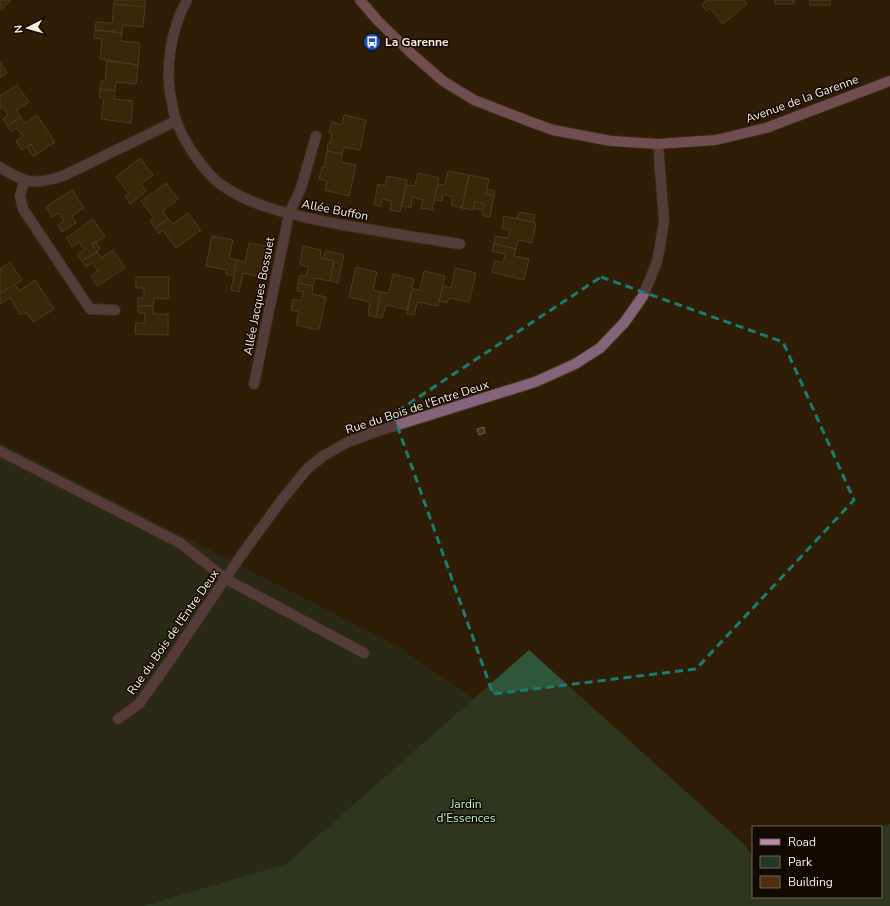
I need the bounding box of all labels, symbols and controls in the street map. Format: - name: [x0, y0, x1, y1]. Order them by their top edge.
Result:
- north arrow: [8, 8, 48, 48]
- text: N: [11, 24, 26, 34]
- bus stop icon: La Garenne: [362, 32, 382, 52]
- place label: La Garenne: [385, 34, 449, 50]
- street label: Avenue de la Garenne: [743, 71, 861, 127]
- street label: Allée Buffon: [300, 196, 370, 224]
- street label: Allée Jacques Bossuet: [240, 235, 278, 356]
- street label: Rue du Bois de l'Entre Deux: [343, 376, 491, 438]
- street label: Rue du Bois de l'Entre Deux: [124, 566, 223, 698]
- park label: Jardin d'Essences: [437, 796, 496, 826]
- legend: [752, 826, 882, 898]
- text: Road: [788, 834, 816, 850]
- text: Park: [788, 854, 813, 870]
- text: Building: [788, 874, 833, 890]

